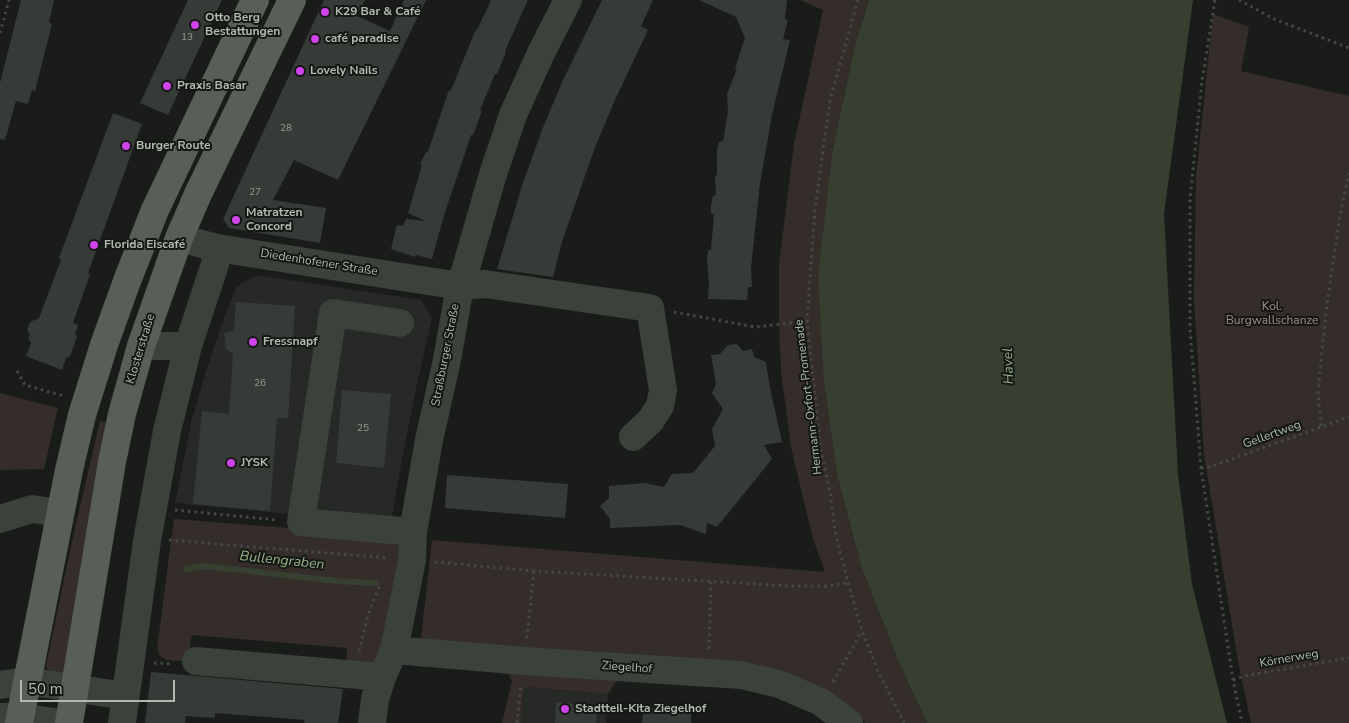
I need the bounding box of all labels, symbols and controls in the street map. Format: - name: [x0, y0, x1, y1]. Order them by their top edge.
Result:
- place label: K29 Bar & Café: [335, 5, 421, 19]
- marker: K29 Bar & Café: [319, 6, 331, 18]
- place label: Otto Berg Bestattungen: [205, 11, 280, 39]
- marker: Otto Berg Bestattungen: [189, 19, 201, 31]
- house number: 13: [181, 32, 193, 44]
- place label: café paradise: [325, 32, 399, 46]
- marker: café paradise: [309, 33, 321, 45]
- place label: Lovely Nails: [310, 64, 378, 78]
- marker: Lovely Nails: [294, 65, 306, 77]
- place label: Praxis Basar: [177, 79, 247, 93]
- marker: Praxis Basar: [161, 80, 173, 92]
- house number: 28: [280, 123, 292, 135]
- place label: Burger Route: [136, 139, 210, 153]
- marker: Burger Route: [120, 140, 132, 152]
- house number: 27: [249, 187, 261, 199]
- place label: Matratzen Concord: [246, 206, 303, 234]
- marker: Matratzen Concord: [230, 214, 242, 226]
- place label: Florida Eiscafé: [104, 238, 185, 252]
- marker: Florida Eiscafé: [88, 239, 100, 251]
- street label: Diedenhofener Straße: [259, 247, 379, 279]
- park label: Kol. Burgwallschanze: [1226, 300, 1318, 328]
- street label: Straßburger Straße: [429, 302, 463, 408]
- street label: Klosterstraße: [124, 312, 158, 386]
- street label: Hermann-Oxfort-Promenade: [792, 318, 826, 476]
- place label: Fressnapf: [263, 335, 318, 349]
- marker: Fressnapf: [247, 336, 259, 348]
- water label: Havel: [1000, 347, 1018, 385]
- house number: 26: [254, 378, 266, 390]
- street label: Gellertweg: [1241, 418, 1303, 452]
- house number: 25: [357, 423, 369, 435]
- place label: JYSK: [241, 456, 268, 470]
- marker: JYSK: [225, 457, 237, 469]
- water label: Bullengraben: [239, 548, 325, 574]
- street label: Körnerweg: [1258, 647, 1320, 671]
- street label: Ziegelhof: [601, 659, 653, 677]
- scale bar: [22, 670, 178, 702]
- text: 50 m: [28, 679, 63, 699]
- place label: Stadtteil-Kita Ziegelhof: [575, 702, 706, 716]
- marker: Stadtteil-Kita Ziegelhof: [559, 703, 571, 715]

